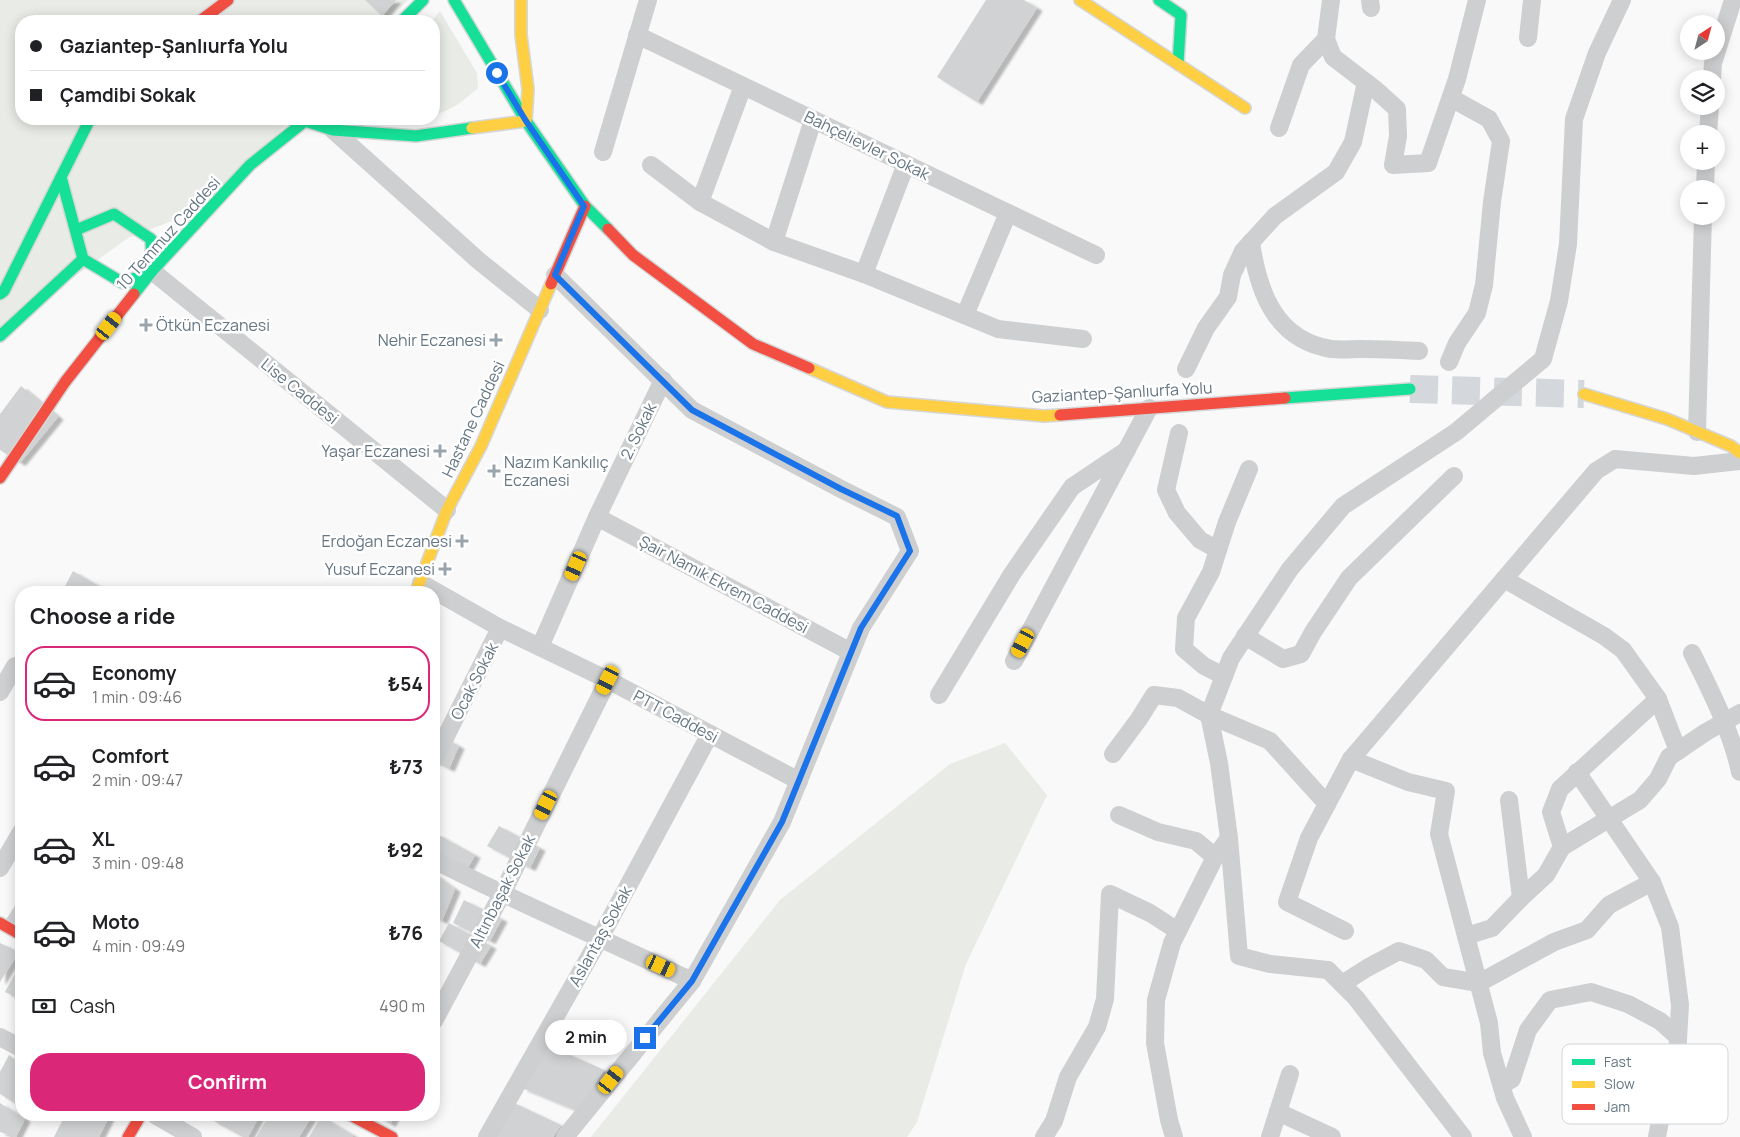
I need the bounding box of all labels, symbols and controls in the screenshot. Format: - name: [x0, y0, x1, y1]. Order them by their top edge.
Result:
- north arrow: [1680, 15, 1725, 60]
- map controls: [1680, 15, 1725, 225]
- text: Gaziantep-Şanlıurfa Yolu: [60, 33, 288, 59]
- route start: [486, 62, 508, 84]
- button: layers: [1680, 70, 1725, 115]
- text: Çamdibi Sokak: [60, 82, 195, 108]
- street label: Bahçelievler Sokak: [801, 105, 934, 185]
- button: +: [1680, 125, 1725, 170]
- street label: 10 Temmuz Caddesi: [111, 172, 225, 294]
- button: −: [1680, 180, 1725, 225]
- car: [93, 310, 124, 342]
- place label: Ötkün Eczanesi: [156, 314, 270, 336]
- marker: Ötkün Eczanesi: [140, 319, 152, 331]
- place label: Nehir Eczanesi: [378, 329, 486, 351]
- marker: Nehir Eczanesi: [490, 334, 502, 346]
- street label: Lise Caddesi: [257, 353, 343, 429]
- street label: Hastane Caddesi: [436, 357, 510, 481]
- street label: Gaziantep-Şanlıurfa Yolu: [1031, 376, 1213, 408]
- street label: 2. Sokak: [615, 398, 662, 463]
- place label: Yaşar Eczanesi: [321, 440, 430, 462]
- marker: Yaşar Eczanesi: [434, 445, 446, 457]
- place label: Nazım Kankılıç Eczanesi: [504, 451, 609, 491]
- marker: Nazım Kankılıç Eczanesi: [488, 465, 500, 477]
- place label: Erdoğan Eczanesi: [321, 530, 452, 552]
- street label: Şair Namık Ekrem Caddesi: [635, 530, 813, 638]
- marker: Erdoğan Eczanesi: [456, 535, 468, 547]
- car: [563, 549, 588, 583]
- place label: Yusuf Eczanesi: [325, 558, 435, 580]
- marker: Yusuf Eczanesi: [439, 563, 451, 575]
- text: Choose a ride: [30, 601, 175, 631]
- car: [1009, 626, 1036, 660]
- street label: Ocak Sokak: [445, 637, 503, 724]
- text: Economy: [92, 660, 176, 686]
- icon: car: [32, 661, 77, 706]
- car: [594, 663, 621, 697]
- text: ₺54: [388, 671, 423, 697]
- street label: PTT Caddesi: [630, 684, 722, 748]
- text: 1 min · 09:46: [92, 686, 182, 708]
- text: Comfort: [92, 743, 169, 769]
- icon: car: [32, 744, 77, 789]
- text: ₺73: [389, 754, 423, 780]
- text: 2 min · 09:47: [92, 769, 183, 791]
- car: [532, 788, 559, 822]
- text: XL: [92, 826, 115, 852]
- icon: car: [32, 827, 77, 872]
- street label: Altınbaşak Sokak: [464, 830, 541, 951]
- text: ₺92: [387, 837, 423, 863]
- text: 3 min · 09:48: [92, 852, 184, 874]
- street label: Aslantaş Sokak: [563, 881, 637, 990]
- text: Moto: [92, 909, 139, 935]
- icon: car: [32, 910, 77, 955]
- text: ₺76: [389, 920, 423, 946]
- text: 4 min · 09:49: [92, 935, 185, 957]
- car: [644, 953, 677, 979]
- icon: cash: [30, 992, 58, 1020]
- text: Cash: [70, 993, 115, 1019]
- text: 490 m: [379, 995, 425, 1017]
- callout: 2 min: [545, 1020, 628, 1056]
- text: 2 min: [565, 1026, 607, 1048]
- route end: [634, 1027, 656, 1049]
- legend: [1562, 1044, 1728, 1124]
- text: Fast: [1604, 1052, 1632, 1071]
- button: Confirm: [30, 1053, 425, 1111]
- car: [595, 1064, 626, 1096]
- text: Slow: [1604, 1074, 1635, 1093]
- text: Jam: [1604, 1097, 1630, 1116]

